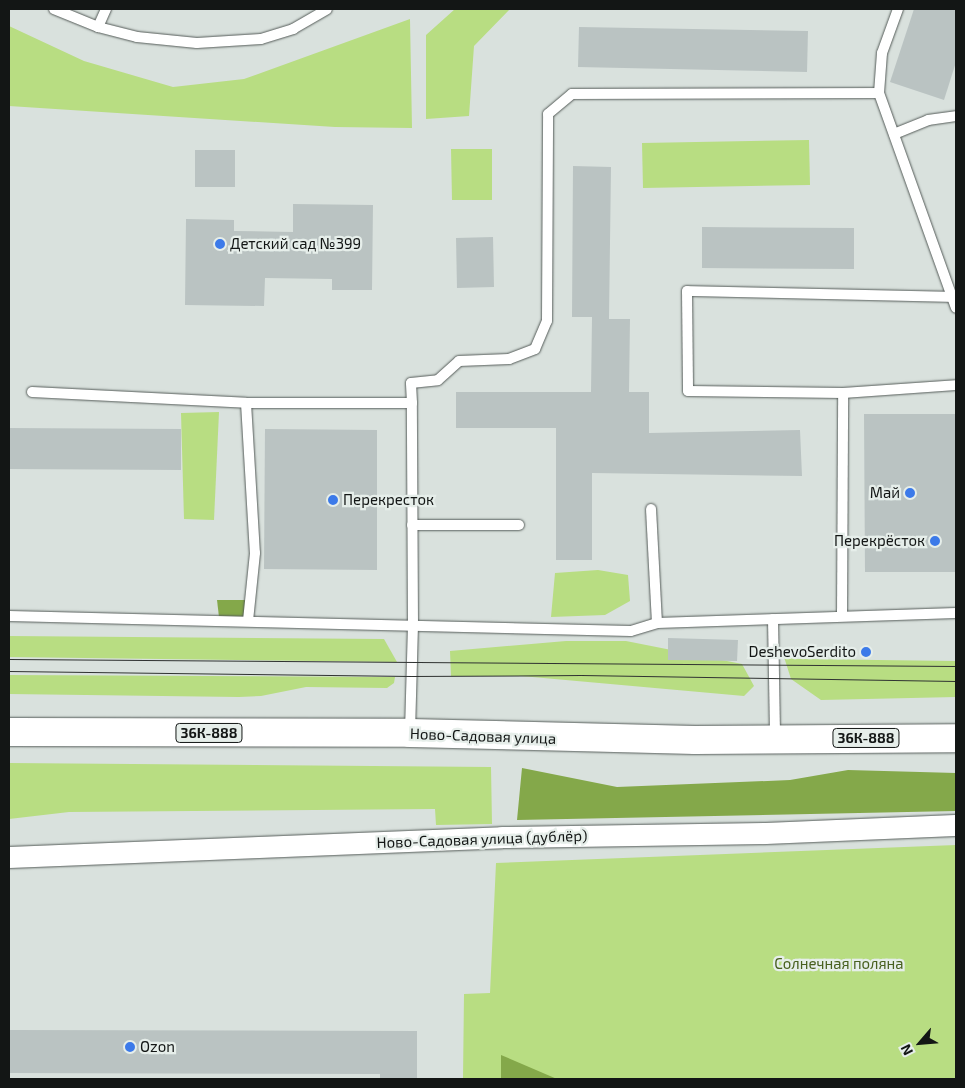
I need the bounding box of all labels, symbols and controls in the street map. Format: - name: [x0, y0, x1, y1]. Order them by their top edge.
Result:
- place label: Детский сад №399: [230, 235, 361, 253]
- marker: Детский сад №399: [214, 238, 226, 250]
- place label: Май: [870, 484, 900, 502]
- marker: Май: [904, 487, 916, 499]
- place label: Перекресток: [343, 491, 434, 509]
- marker: Перекресток: [327, 494, 339, 506]
- place label: Перекрёсток: [834, 532, 925, 550]
- marker: Перекрёсток: [929, 535, 941, 547]
- place label: DeshevoSerdito: [748, 643, 856, 661]
- marker: DeshevoSerdito: [860, 646, 872, 658]
- road number: 36К-888: [175, 721, 243, 744]
- street label: Ново-Садовая улица: [410, 724, 556, 748]
- road number: 36К-888: [832, 726, 900, 750]
- street label: Ново-Садовая улица (дублёр): [376, 826, 588, 852]
- park label: Солнечная поляна: [774, 955, 904, 973]
- north arrow: [895, 1018, 945, 1068]
- place label: Ozon: [140, 1038, 175, 1056]
- marker: Ozon: [124, 1041, 136, 1053]
- text: N: [896, 1042, 916, 1058]

